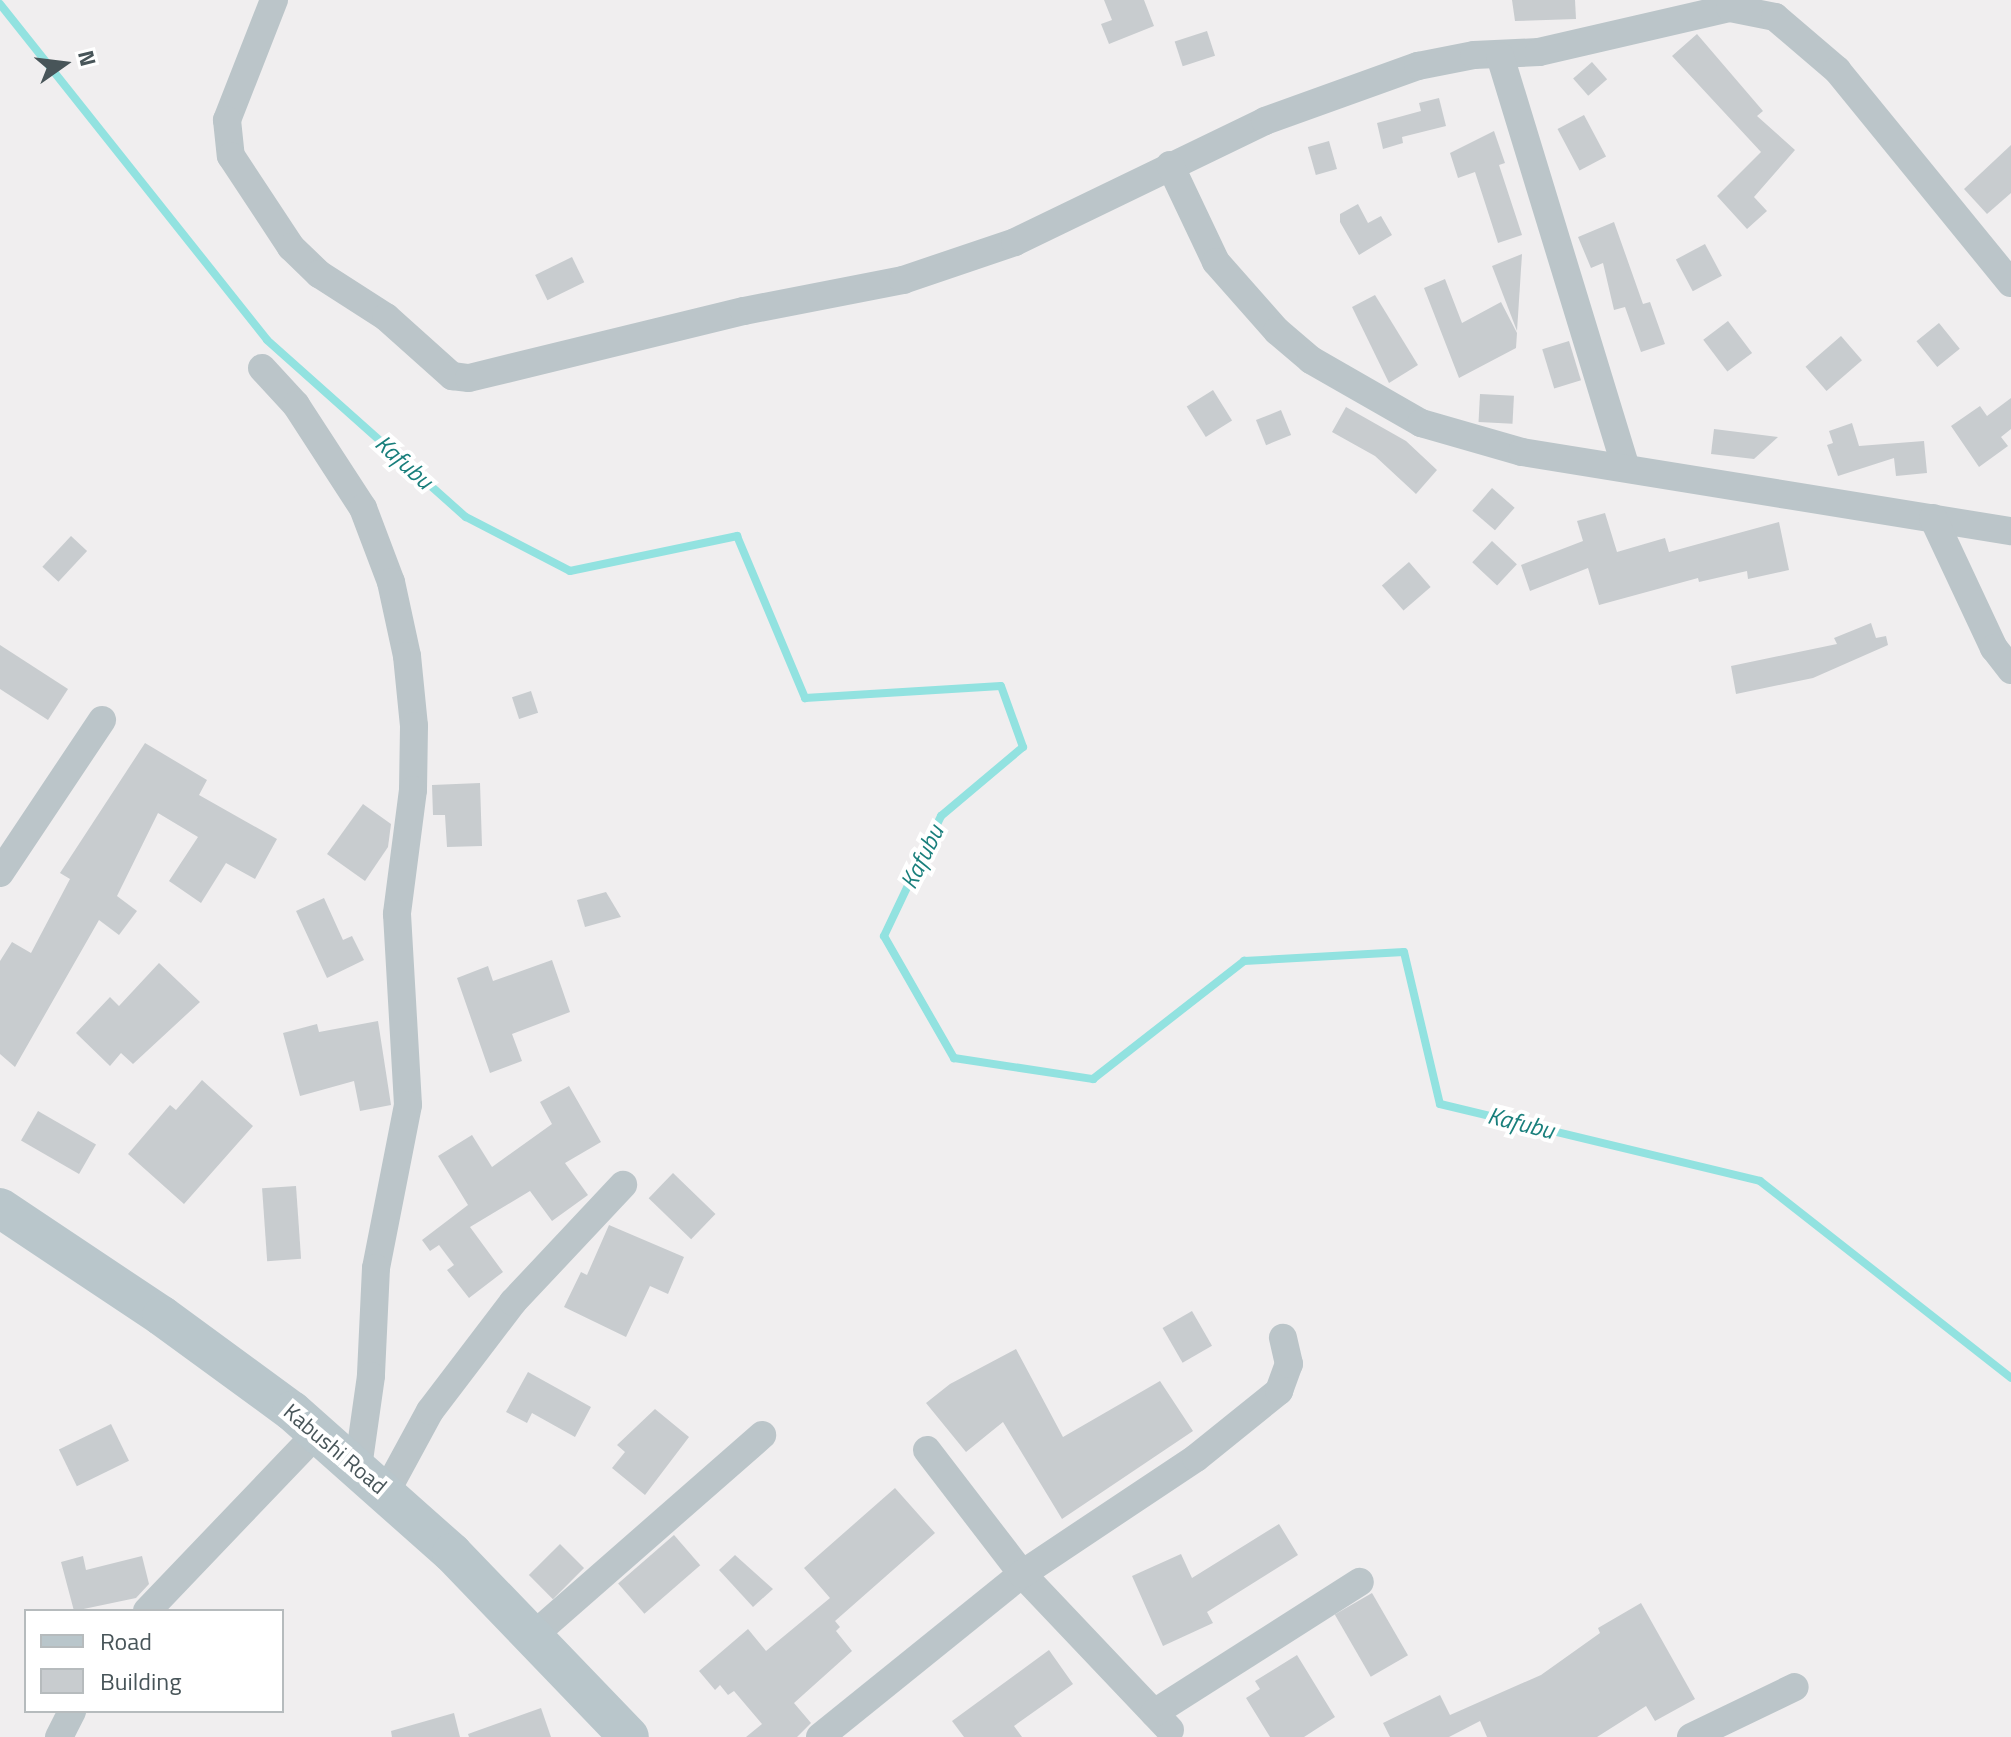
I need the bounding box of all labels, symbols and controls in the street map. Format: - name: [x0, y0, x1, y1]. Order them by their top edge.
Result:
- north arrow: [24, 24, 104, 104]
- text: N: [69, 47, 106, 70]
- water label: Kafubu: [369, 429, 439, 495]
- water label: Kafubu: [894, 820, 950, 894]
- water label: Kafubu: [1485, 1101, 1557, 1145]
- street label: Kabushi Road: [278, 1398, 392, 1500]
- legend: [24, 1609, 284, 1713]
- text: Road: [100, 1623, 152, 1659]
- text: Building: [100, 1663, 182, 1699]

